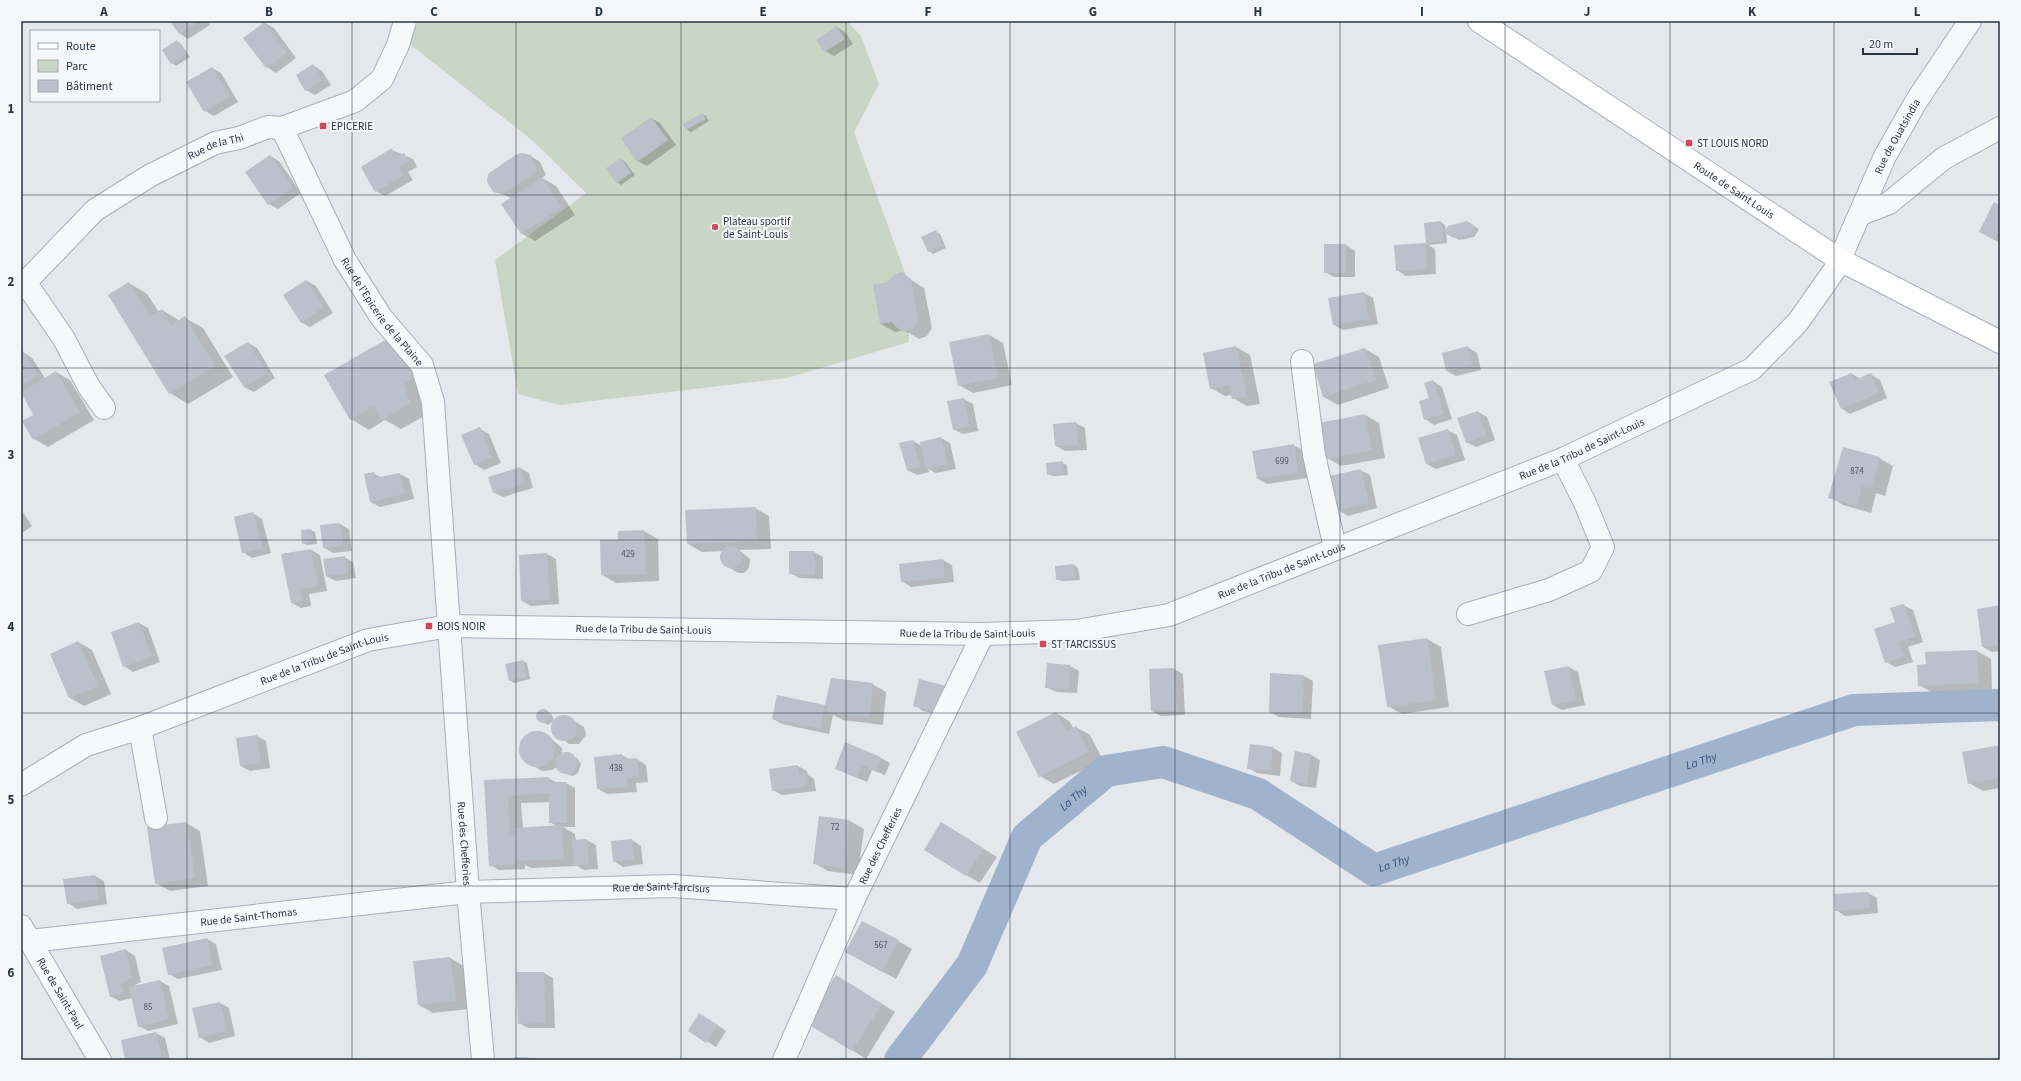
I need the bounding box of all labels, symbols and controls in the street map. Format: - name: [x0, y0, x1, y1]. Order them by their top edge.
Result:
- text: A: [99, 3, 108, 21]
- text: B: [265, 3, 273, 21]
- text: C: [430, 3, 438, 21]
- text: D: [595, 3, 603, 21]
- text: E: [759, 3, 767, 21]
- text: F: [925, 3, 932, 21]
- text: G: [1089, 3, 1097, 21]
- text: H: [1254, 3, 1262, 21]
- text: I: [1420, 3, 1424, 21]
- text: J: [1584, 3, 1590, 21]
- text: K: [1748, 3, 1757, 21]
- text: L: [1914, 3, 1921, 21]
- legend: [30, 30, 160, 102]
- scale bar: [1863, 30, 1917, 56]
- text: 20 m: [1869, 36, 1893, 53]
- text: Route: [66, 38, 96, 55]
- text: Parc: [66, 58, 88, 75]
- text: Bâtiment: [66, 78, 112, 95]
- street label: Rue de Ouatsindia: [1871, 96, 1924, 176]
- text: 1: [8, 100, 15, 118]
- place label: EPICERIE: [331, 119, 373, 134]
- marker: EPICERIE: [318, 121, 328, 131]
- street label: Rue de la Thi: [185, 129, 246, 163]
- place label: ST LOUIS NORD: [1697, 136, 1769, 151]
- marker: ST LOUIS NORD: [1684, 138, 1694, 148]
- street label: Route de Saint Louis: [1691, 158, 1778, 222]
- place label: Plateau sportif de Saint-Louis: [723, 214, 791, 242]
- marker: Plateau sportif de Saint-Louis: [710, 222, 720, 232]
- street label: Rue de l'Epicerie de la Plaine: [338, 254, 427, 369]
- text: 2: [8, 273, 15, 291]
- street label: Rue de la Tribu de Saint-Louis: [1517, 414, 1647, 483]
- text: 3: [8, 446, 15, 464]
- house number: 699: [1275, 455, 1289, 468]
- house number: 874: [1850, 465, 1864, 478]
- street label: Rue de la Tribu de Saint-Louis: [1216, 538, 1348, 602]
- house number: 429: [621, 548, 635, 561]
- text: 4: [8, 618, 15, 636]
- place label: BOIS NOIR: [437, 619, 485, 634]
- street label: Rue de la Tribu de Saint-Louis: [575, 620, 712, 637]
- marker: BOIS NOIR: [424, 621, 434, 631]
- street label: Rue de la Tribu de Saint-Louis: [899, 625, 1036, 642]
- street label: Rue de la Tribu de Saint-Louis: [258, 629, 390, 688]
- place label: ST TARCISSUS: [1051, 637, 1116, 652]
- marker: ST TARCISSUS: [1038, 639, 1048, 649]
- water label: La Thy: [1683, 748, 1720, 774]
- house number: 438: [609, 762, 623, 775]
- water label: La Thy: [1056, 781, 1092, 815]
- text: 5: [8, 791, 15, 809]
- street label: Rue des Chefferies: [454, 801, 475, 886]
- street label: Rue des Chefferies: [855, 804, 905, 887]
- house number: 72: [831, 821, 840, 834]
- water label: La Thy: [1376, 850, 1412, 877]
- street label: Rue de Saint-Tarcisus: [612, 878, 711, 896]
- street label: Rue de Saint-Thomas: [199, 904, 298, 929]
- house number: 567: [874, 939, 888, 952]
- street label: Rue de Saint-Paul: [34, 955, 88, 1032]
- text: 6: [8, 964, 15, 982]
- house number: 85: [144, 1001, 153, 1014]

